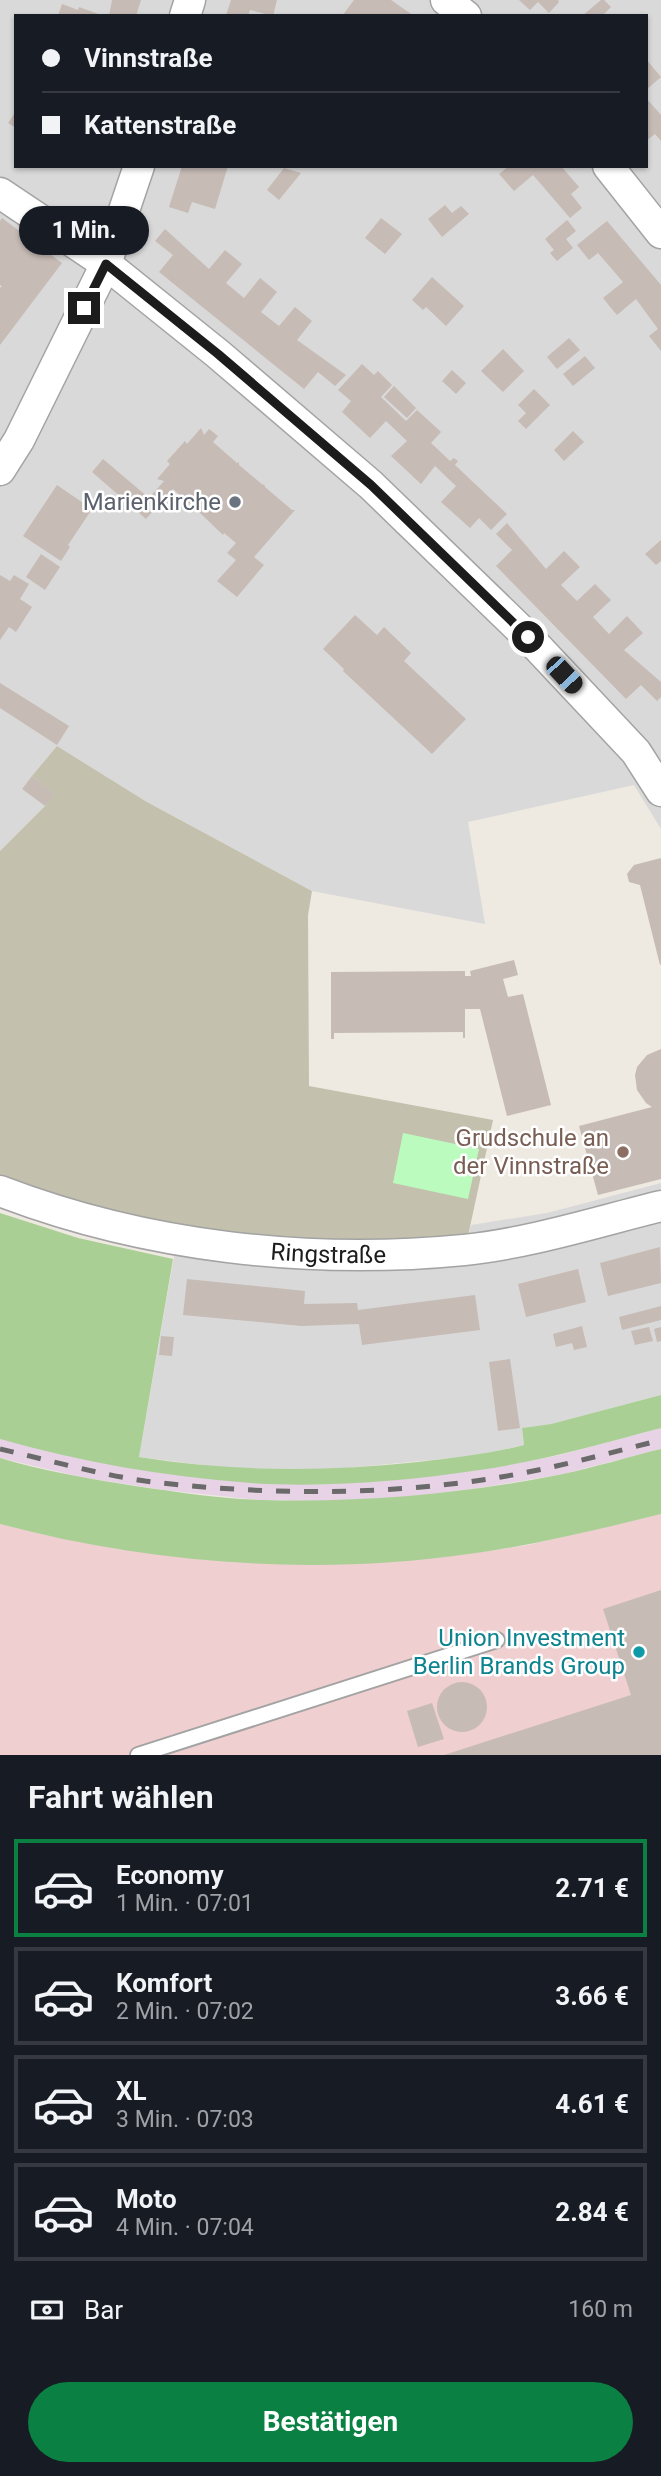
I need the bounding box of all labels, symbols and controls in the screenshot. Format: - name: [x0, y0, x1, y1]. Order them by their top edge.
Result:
- text: Vinnstraße: [84, 43, 213, 73]
- text: Kattenstraße: [84, 110, 236, 140]
- callout: 1 Min.: [19, 206, 149, 256]
- text: 1 Min.: [52, 217, 116, 244]
- route end: [68, 292, 100, 324]
- place label: Marienkirche: [83, 488, 221, 516]
- marker: Marienkirche: [227, 494, 243, 510]
- route start: [512, 621, 544, 653]
- car: [542, 652, 587, 698]
- place label: Grudschule an der Vinnstraße: [453, 1124, 609, 1180]
- marker: Grudschule an der Vinnstraße: [615, 1144, 631, 1160]
- street label: Ringstraße: [270, 1238, 386, 1269]
- place label: Union Investment Berlin Brands Group: [413, 1624, 625, 1680]
- marker: Union Investment Berlin Brands Group: [631, 1644, 647, 1660]
- text: Fahrt wählen: [28, 1778, 214, 1816]
- icon: car: [32, 1857, 95, 1920]
- text: Economy: [116, 1860, 223, 1890]
- text: 2.71 €: [555, 1873, 629, 1903]
- text: 1 Min. · 07:01: [116, 1890, 254, 1917]
- icon: car: [32, 1965, 95, 2028]
- text: Komfort: [116, 1968, 212, 1998]
- text: 3.66 €: [555, 1981, 629, 2011]
- text: 2 Min. · 07:02: [116, 1998, 254, 2025]
- icon: car: [32, 2073, 95, 2136]
- text: XL: [116, 2076, 147, 2106]
- text: 4.61 €: [555, 2089, 629, 2119]
- text: 3 Min. · 07:03: [116, 2106, 254, 2133]
- icon: car: [32, 2181, 95, 2244]
- text: Moto: [116, 2184, 177, 2214]
- text: 2.84 €: [555, 2197, 629, 2227]
- text: 4 Min. · 07:04: [116, 2214, 254, 2241]
- icon: cash: [28, 2291, 66, 2329]
- text: Bar: [84, 2295, 123, 2325]
- text: 160 m: [568, 2296, 633, 2323]
- button: Bestätigen: [28, 2382, 633, 2462]

